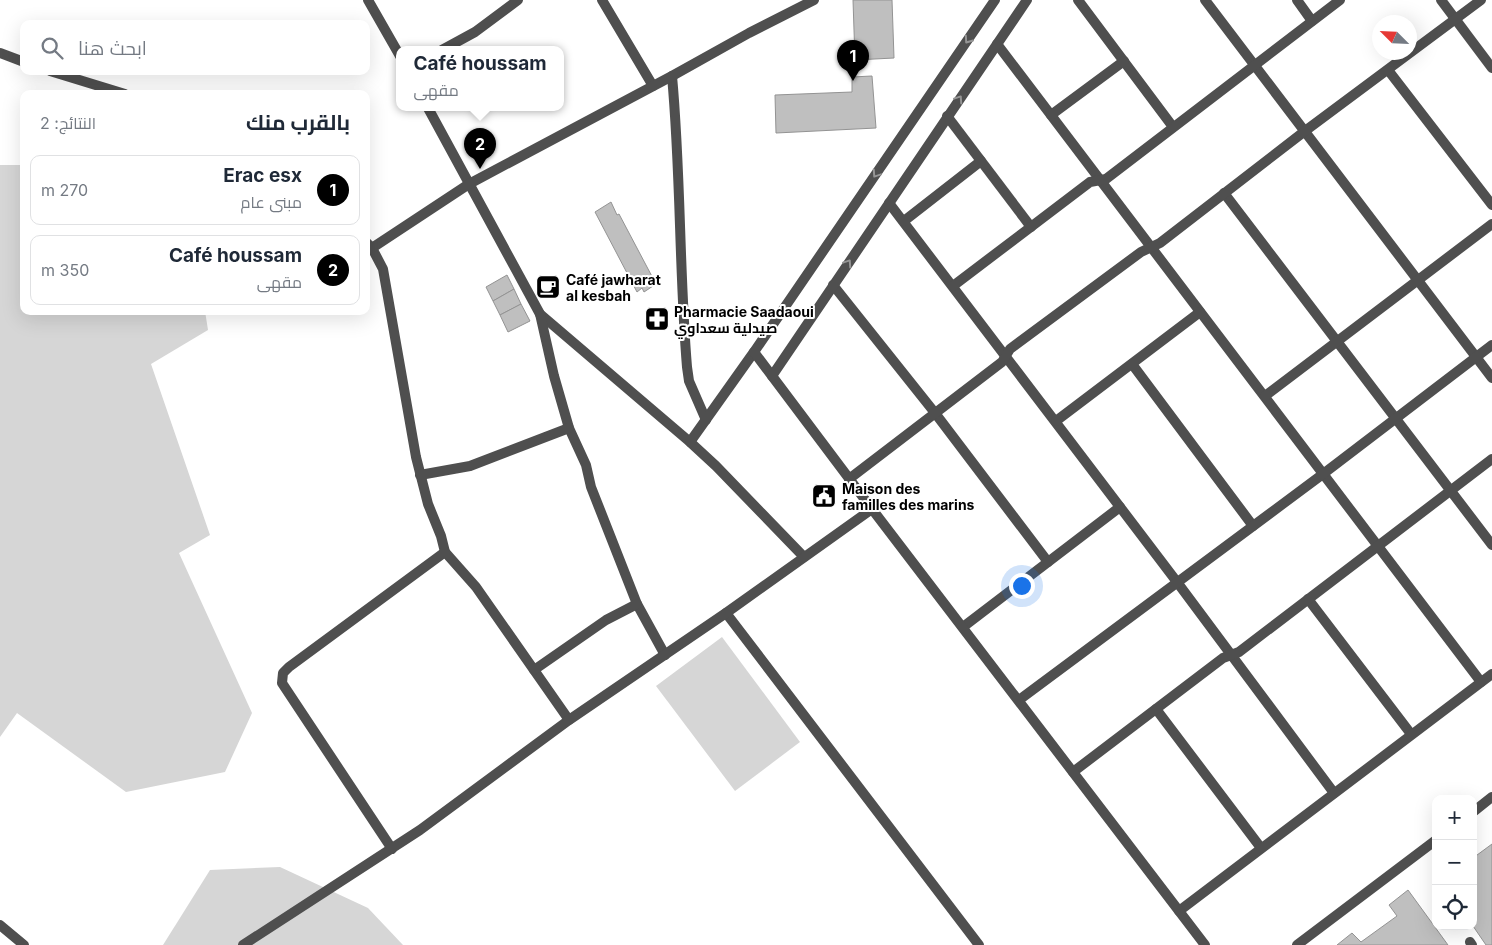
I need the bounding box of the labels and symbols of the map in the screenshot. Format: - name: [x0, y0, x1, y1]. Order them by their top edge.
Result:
- north arrow: [1372, 15, 1417, 60]
- one-way arrow: [965, 34, 974, 44]
- pin: 1: [837, 40, 869, 81]
- one-way arrow: [953, 96, 962, 105]
- pin: 2: [464, 128, 496, 169]
- one-way arrow: [873, 168, 882, 178]
- one-way arrow: [842, 259, 851, 269]
- place label: Café jawharat al kesbah: [566, 271, 661, 304]
- cafe icon: Café jawharat al kesbah: [535, 274, 561, 300]
- place label: Pharmacie Saadaoui صيدلية سعداوي: [674, 303, 814, 339]
- pharmacy icon: Pharmacie Saadaoui صيدلية سعداوي: [644, 306, 670, 332]
- place label: Maison des familles des marins: [842, 480, 975, 513]
- public building icon: Maison des familles des marins: [811, 483, 837, 509]
- your location: [1009, 573, 1035, 599]

